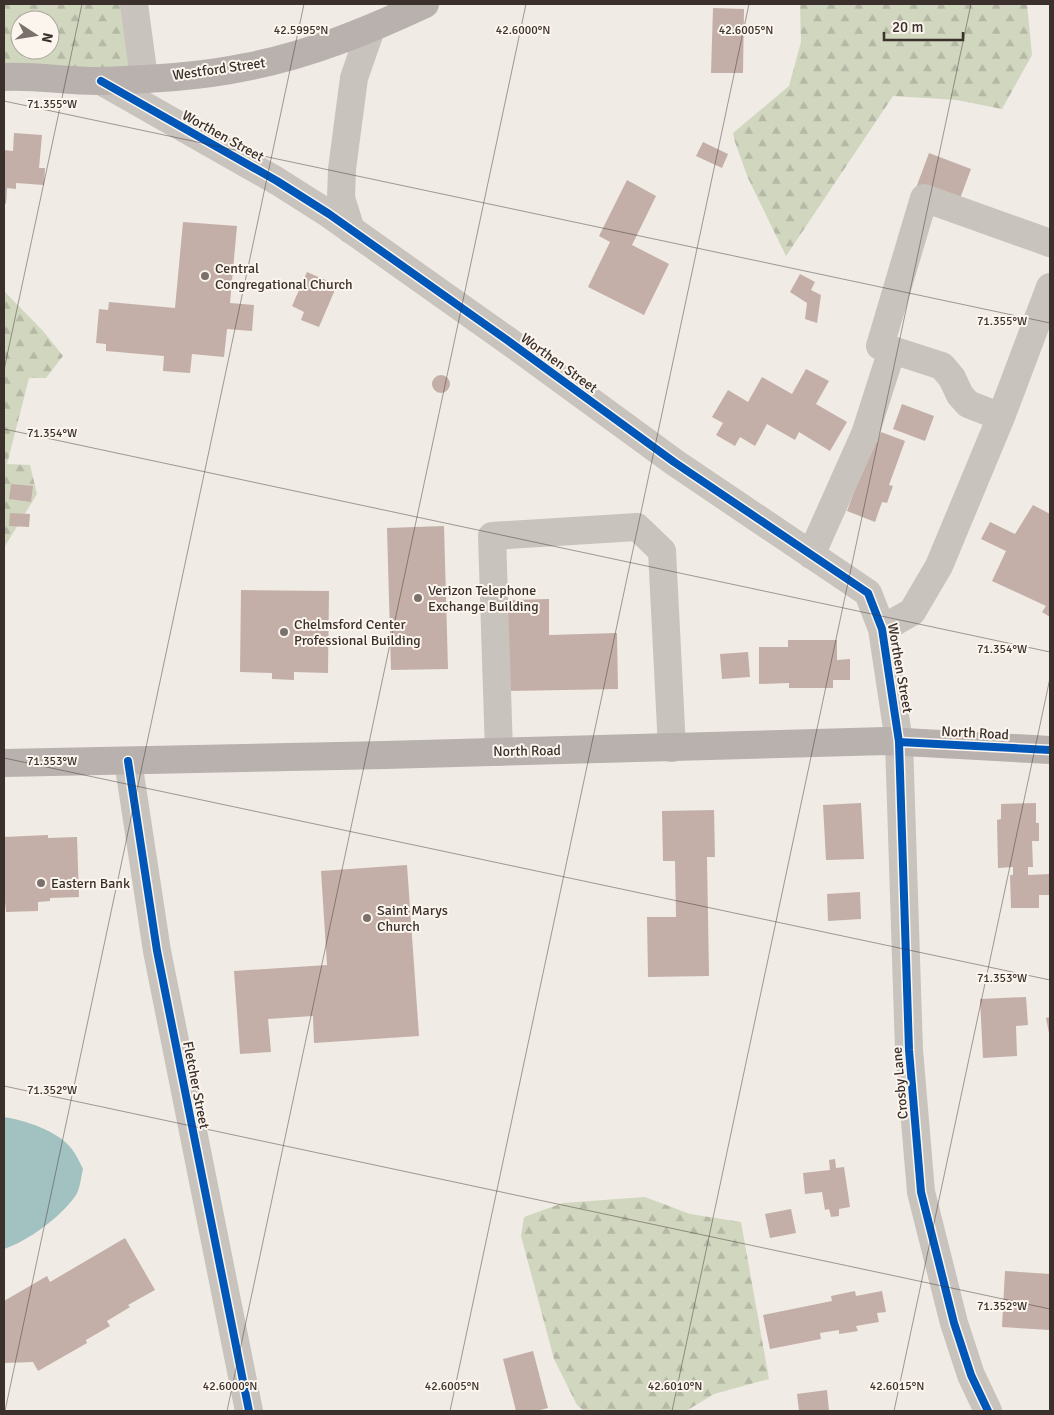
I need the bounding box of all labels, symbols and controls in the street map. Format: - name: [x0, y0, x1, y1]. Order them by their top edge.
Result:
- north arrow: [10, 10, 60, 60]
- scale bar: [884, 10, 963, 42]
- text: 20 m: [892, 18, 923, 36]
- text: 42.5995°N: [274, 23, 328, 38]
- text: 42.6000°N: [496, 23, 550, 38]
- text: 42.6005°N: [719, 23, 773, 38]
- text: N: [38, 31, 57, 44]
- street label: Westford Street: [172, 54, 267, 84]
- text: 71.355°W: [27, 97, 77, 112]
- street label: Worthen Street: [179, 107, 267, 165]
- place label: Central Congregational Church: [215, 260, 353, 293]
- marker: Central Congregational Church: [199, 270, 211, 282]
- text: 71.355°W: [977, 314, 1027, 329]
- street label: Worthen Street: [517, 329, 601, 397]
- text: 71.354°W: [27, 426, 77, 441]
- place label: Verizon Telephone Exchange Building: [428, 582, 539, 615]
- marker: Verizon Telephone Exchange Building: [412, 592, 424, 604]
- place label: Chelmsford Center Professional Building: [294, 616, 421, 649]
- street label: Worthen Street: [884, 622, 916, 714]
- marker: Chelmsford Center Professional Building: [278, 626, 290, 638]
- text: 71.354°W: [977, 642, 1027, 657]
- street label: North Road: [941, 723, 1009, 743]
- street label: North Road: [493, 742, 561, 760]
- text: 71.353°W: [27, 754, 77, 769]
- place label: Eastern Bank: [51, 875, 130, 892]
- marker: Eastern Bank: [35, 877, 47, 889]
- place label: Saint Marys Church: [377, 902, 448, 935]
- marker: Saint Marys Church: [361, 912, 373, 924]
- text: 71.353°W: [977, 971, 1027, 986]
- street label: Fletcher Street: [179, 1040, 213, 1130]
- street label: Crosby Lane: [888, 1046, 912, 1120]
- text: 71.352°W: [27, 1083, 77, 1098]
- text: 71.352°W: [977, 1299, 1027, 1314]
- text: 42.6000°N: [203, 1379, 257, 1394]
- text: 42.6005°N: [425, 1379, 479, 1394]
- text: 42.6010°N: [648, 1379, 702, 1394]
- text: 42.6015°N: [870, 1379, 924, 1394]

